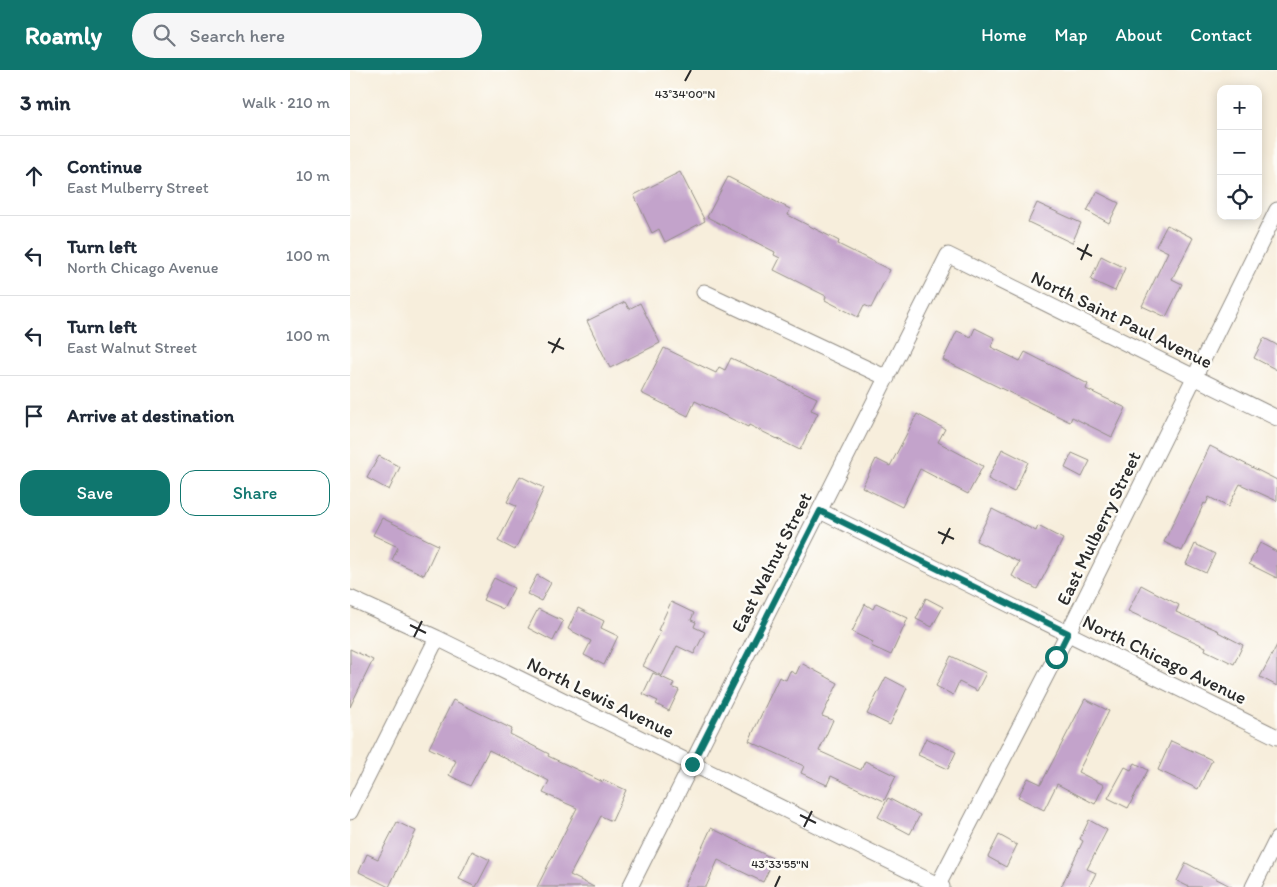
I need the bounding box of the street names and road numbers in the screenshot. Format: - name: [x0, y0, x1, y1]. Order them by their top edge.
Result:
- street label: North Saint Paul Avenue: [1027, 265, 1216, 373]
- street label: East Mulberry Street: [1051, 447, 1146, 609]
- street label: East Walnut Street: [726, 488, 817, 636]
- street label: North Chicago Avenue: [1079, 610, 1251, 709]
- street label: North Lewis Avenue: [523, 652, 678, 743]

